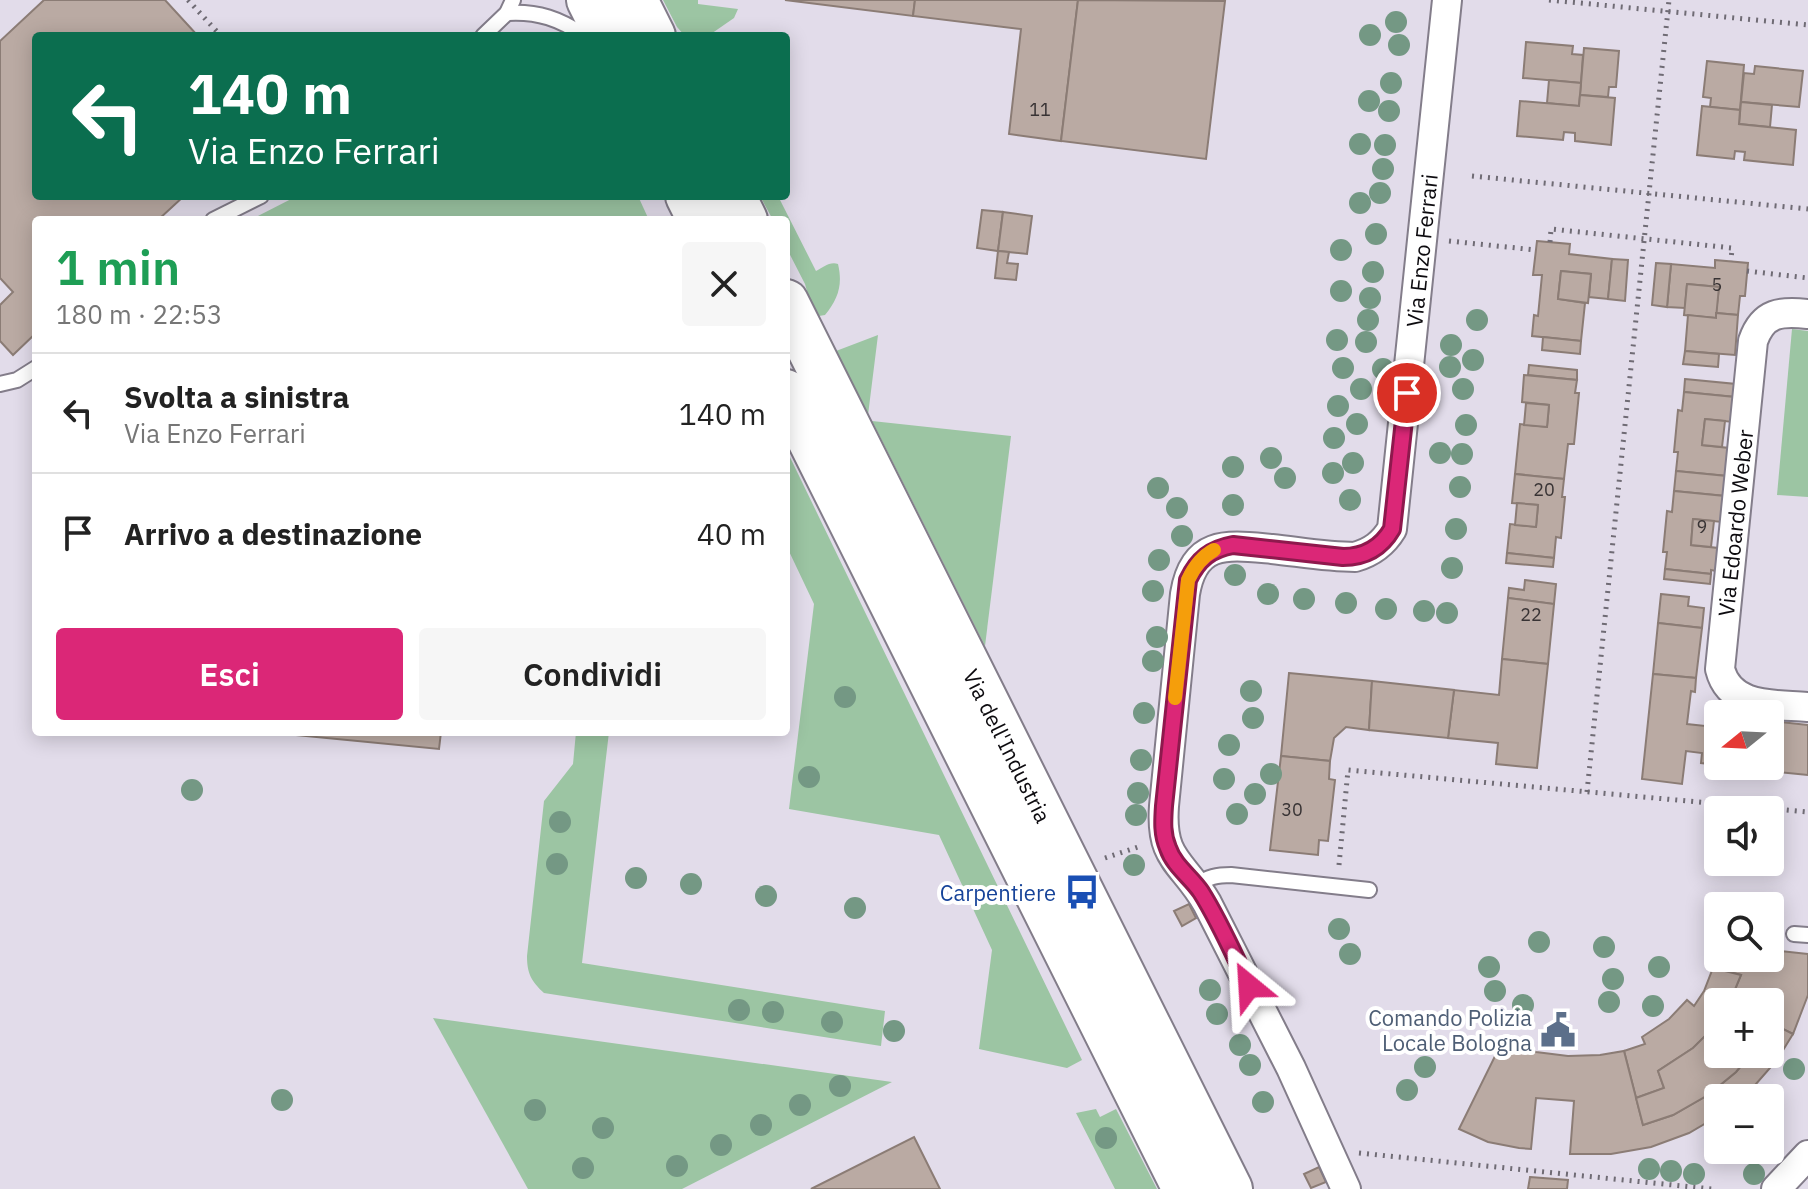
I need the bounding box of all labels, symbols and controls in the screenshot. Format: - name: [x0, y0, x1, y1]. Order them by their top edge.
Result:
- text: 140 m: [188, 57, 352, 129]
- icon: left: [56, 64, 160, 168]
- house number: 11: [1029, 98, 1051, 121]
- text: Via Enzo Ferrari: [188, 127, 440, 174]
- street label: Via Enzo Ferrari: [1399, 172, 1443, 329]
- text: 1 min: [56, 236, 180, 298]
- button: close: [682, 242, 766, 326]
- house number: 5: [1712, 273, 1722, 296]
- text: 180 m · 22:53: [56, 297, 222, 331]
- pin: [1373, 359, 1441, 427]
- icon: arrive: [1385, 371, 1429, 415]
- text: Svolta a sinistra: [124, 377, 350, 416]
- icon: left: [56, 391, 100, 435]
- text: 140 m: [679, 394, 766, 433]
- text: Via Enzo Ferrari: [124, 416, 306, 450]
- street label: Via Edoardo Weber: [1711, 428, 1759, 618]
- house number: 20: [1533, 478, 1555, 501]
- icon: arrive: [56, 511, 100, 555]
- text: Arrivo a destinazione: [124, 514, 422, 553]
- text: 40 m: [697, 514, 766, 553]
- house number: 9: [1697, 515, 1707, 538]
- house number: 22: [1520, 603, 1542, 626]
- button: Esci: [56, 628, 403, 720]
- button: Condividi: [419, 628, 766, 720]
- street label: Via dell'Industria: [957, 664, 1059, 827]
- north arrow: [1704, 700, 1784, 780]
- map controls: [1704, 700, 1784, 1164]
- button: sound: [1704, 796, 1784, 876]
- house number: 30: [1281, 798, 1303, 821]
- bus stop icon: Carpentiere: [1063, 873, 1101, 911]
- place label: Carpentiere: [940, 878, 1056, 907]
- button: search: [1704, 892, 1784, 972]
- position arrow: [1207, 944, 1291, 1028]
- button: +: [1704, 988, 1784, 1068]
- place label: Comando Polizia Locale Bologna: [1368, 1003, 1532, 1057]
- public building icon: Comando Polizia Locale Bologna: [1539, 1011, 1577, 1049]
- button: −: [1704, 1084, 1784, 1164]

